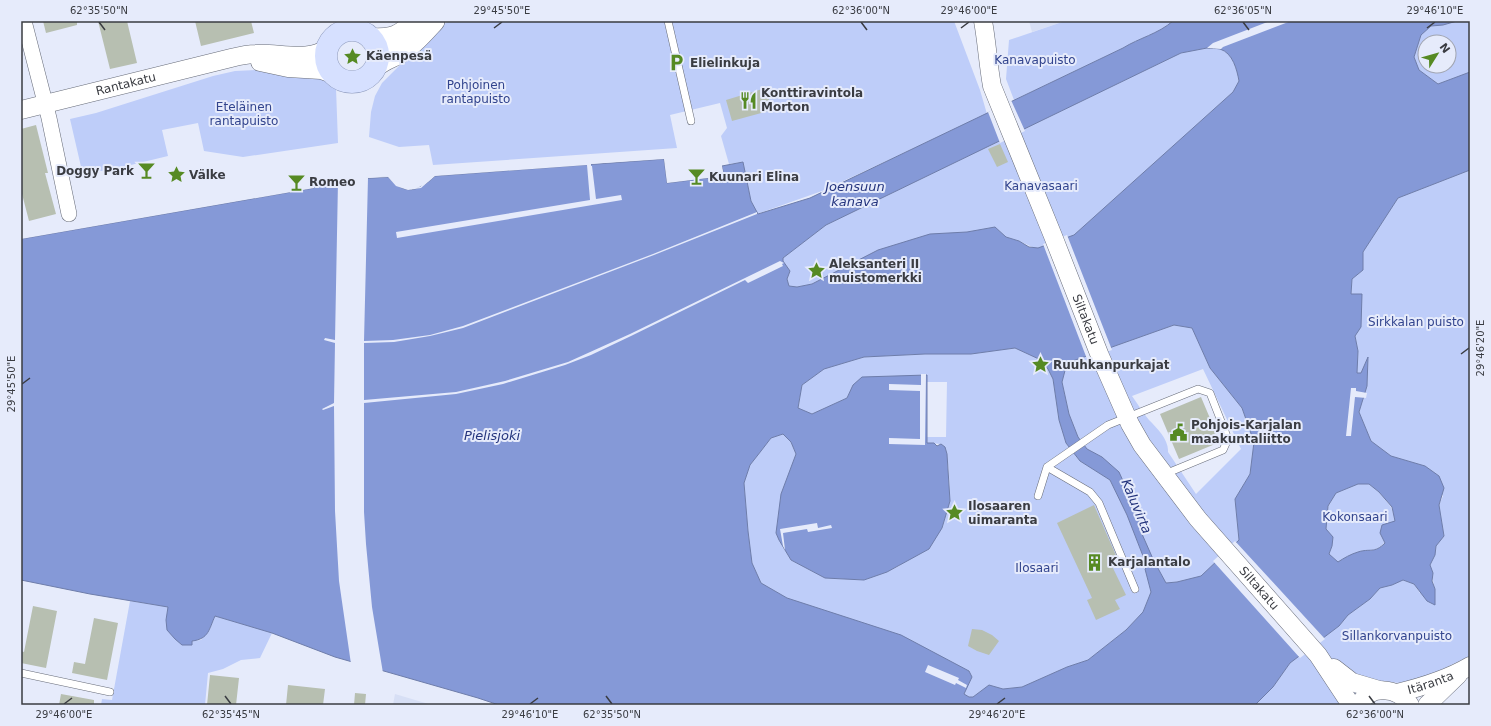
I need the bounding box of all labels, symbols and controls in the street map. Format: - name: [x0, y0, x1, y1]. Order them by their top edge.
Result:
- text: 62°35'50"N: [70, 5, 128, 16]
- text: 29°45'50"E: [474, 5, 530, 16]
- text: 62°36'00"N: [832, 5, 890, 16]
- text: 29°46'00"E: [941, 5, 997, 16]
- text: 62°36'05"N: [1214, 5, 1272, 16]
- text: 29°46'10"E: [1407, 5, 1463, 16]
- north arrow: [1417, 34, 1457, 74]
- text: N: [1437, 41, 1453, 56]
- place icon: Käenpesä: [343, 46, 363, 66]
- place label: Käenpesä: [366, 49, 432, 63]
- parking icon: Elielinkuja: [667, 53, 687, 73]
- park label: Kanavapuisto: [994, 53, 1076, 67]
- place label: Elielinkuja: [690, 56, 760, 70]
- street label: Rantakatu: [94, 70, 157, 98]
- park label: Pohjoinen rantapuisto: [442, 78, 510, 106]
- place label: Konttiravintola Morton: [761, 86, 863, 114]
- restaurant icon: Konttiravintola Morton: [738, 90, 758, 110]
- park label: Eteläinen rantapuisto: [210, 100, 278, 128]
- bar icon: Doggy Park: [137, 161, 157, 181]
- place label: Doggy Park: [56, 164, 135, 178]
- place icon: Välke: [166, 165, 186, 185]
- bar icon: Kuunari Elina: [686, 167, 706, 187]
- place label: Välke: [189, 168, 226, 182]
- place label: Kuunari Elina: [709, 170, 799, 184]
- bar icon: Romeo: [286, 172, 306, 192]
- place label: Romeo: [309, 175, 355, 189]
- water label: Joensuun kanava: [822, 179, 885, 209]
- park label: Kanavasaari: [1004, 179, 1078, 193]
- place label: Aleksanteri II muistomerkki: [829, 257, 922, 285]
- place icon: Aleksanteri II muistomerkki: [806, 261, 826, 281]
- street label: Siltakatu: [1069, 292, 1102, 346]
- park label: Sirkkalan puisto: [1368, 315, 1464, 329]
- text: 29°46'20"E: [1475, 320, 1486, 376]
- place icon: Ruuhkanpurkajat: [1030, 355, 1050, 375]
- text: 29°45'50"E: [6, 356, 17, 412]
- place label: Ruuhkanpurkajat: [1053, 358, 1170, 372]
- place label: Pohjois-Karjalan maakuntaliitto: [1191, 418, 1301, 446]
- public building icon: Pohjois-Karjalan maakuntaliitto: [1168, 422, 1188, 442]
- water label: Pielisjoki: [464, 428, 520, 443]
- water label: Kaluvirta: [1118, 477, 1155, 536]
- place label: Ilosaaren uimaranta: [968, 499, 1038, 527]
- place icon: Ilosaaren uimaranta: [945, 503, 965, 523]
- park label: Kokonsaari: [1322, 510, 1388, 524]
- building icon: Karjalantalo: [1085, 552, 1105, 572]
- place label: Karjalantalo: [1108, 555, 1190, 569]
- park label: Ilosaari: [1015, 561, 1059, 575]
- street label: Siltakatu: [1236, 564, 1282, 613]
- park label: Sillankorvanpuisto: [1342, 629, 1452, 643]
- street label: Itäranta: [1406, 668, 1456, 697]
- text: 29°46'00"E: [36, 709, 92, 720]
- text: 62°35'45"N: [202, 709, 260, 720]
- text: 29°46'10"E: [502, 709, 558, 720]
- text: 62°35'50"N: [583, 709, 641, 720]
- text: 29°46'20"E: [969, 709, 1025, 720]
- text: 62°36'00"N: [1346, 709, 1404, 720]

